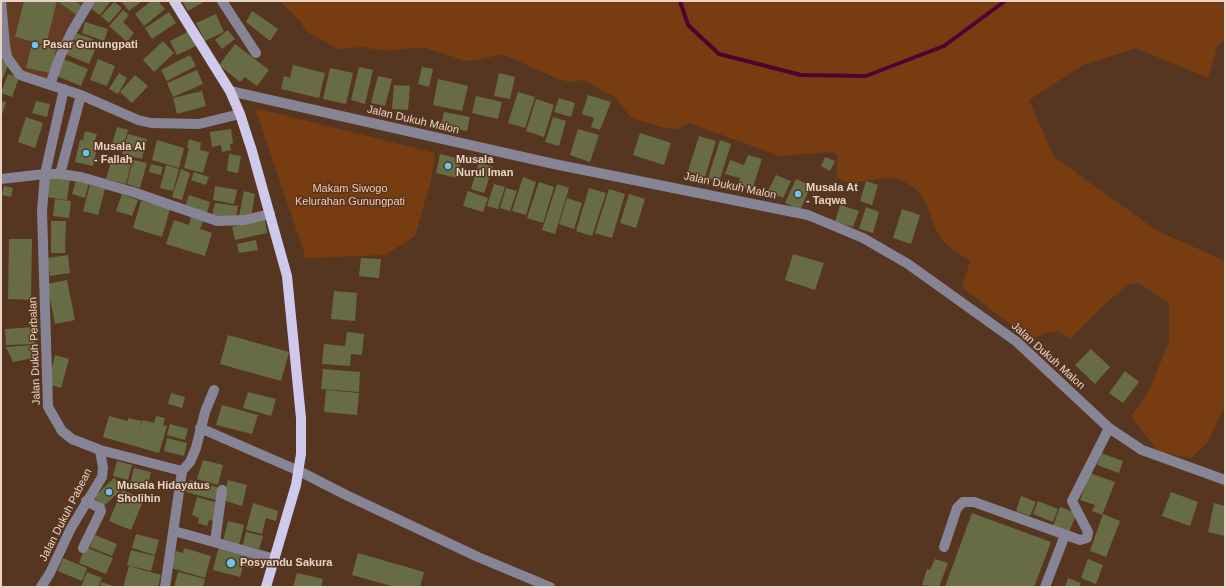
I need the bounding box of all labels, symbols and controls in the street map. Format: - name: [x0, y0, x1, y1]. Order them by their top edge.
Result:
- place label: Pasar Gunungpati: [43, 38, 138, 52]
- marker: Pasar Gunungpati: [30, 40, 40, 50]
- street label: Jalan Dukuh Malon: [366, 103, 460, 137]
- place label: Musala Al - Fallah: [94, 140, 145, 166]
- marker: Musala Al - Fallah: [81, 148, 91, 158]
- place label: Musala Nurul Iman: [456, 153, 513, 179]
- marker: Musala Nurul Iman: [443, 161, 453, 171]
- street label: Jalan Dukuh Malon: [683, 170, 777, 202]
- place label: Musala At - Taqwa: [806, 181, 858, 207]
- park label: Makam Siwogo Kelurahan Gunungpati: [295, 182, 405, 208]
- marker: Musala At - Taqwa: [793, 189, 803, 199]
- street label: Jalan Dukuh Perbalan: [27, 297, 43, 405]
- street label: Jalan Dukuh Malon: [1009, 320, 1087, 392]
- street label: Jalan Dukuh Pabean: [37, 467, 95, 563]
- place label: Musala Hidayatus Sholihin: [117, 479, 210, 505]
- marker: Musala Hidayatus Sholihin: [104, 487, 114, 497]
- place label: Posyandu Sakura: [240, 556, 332, 570]
- marker: Posyandu Sakura: [225, 557, 237, 569]

